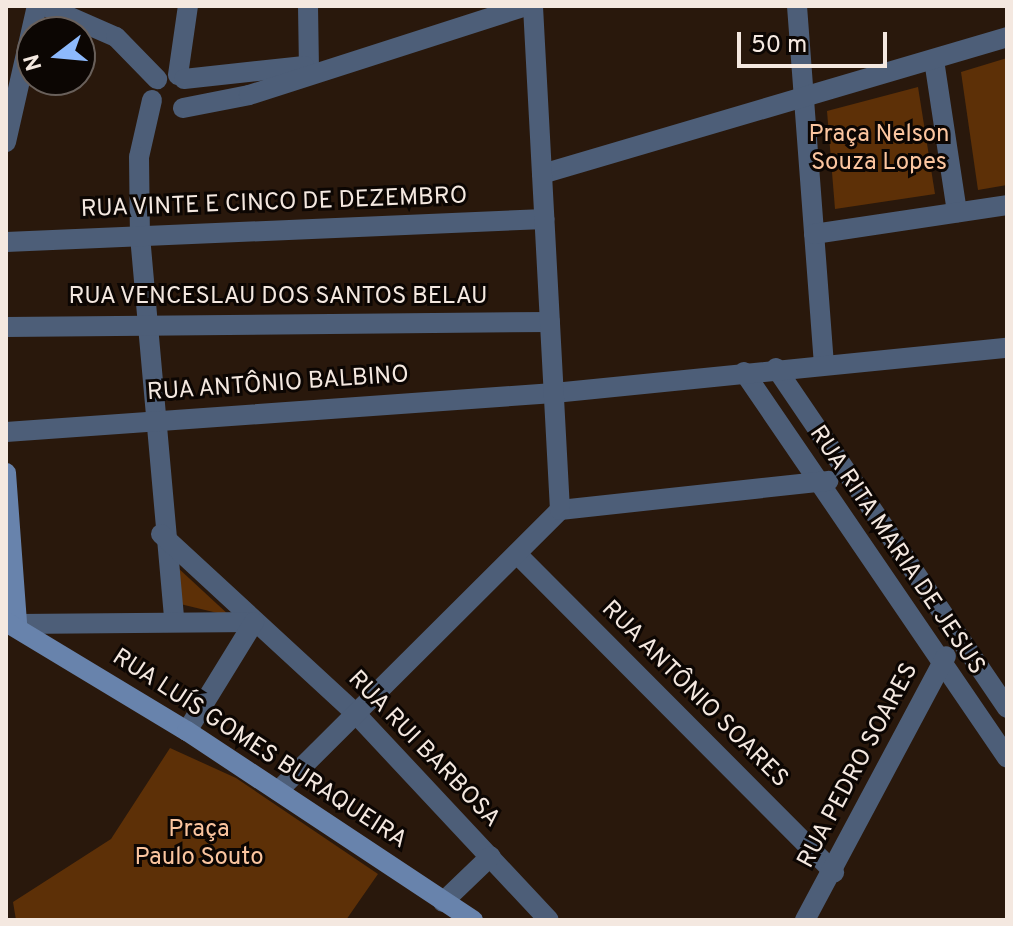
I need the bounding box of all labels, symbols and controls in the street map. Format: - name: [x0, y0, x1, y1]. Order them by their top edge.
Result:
- north arrow: [16, 16, 96, 96]
- scale bar: [741, 16, 891, 66]
- text: 50 m: [751, 31, 807, 61]
- text: N: [19, 51, 50, 74]
- park label: Praça Nelson Souza Lopes: [808, 122, 950, 178]
- street label: RUA VINTE E CINCO DE DEZEMBRO: [79, 183, 469, 225]
- street label: RUA VENCESLAU DOS SANTOS BELAU: [67, 284, 489, 312]
- street label: RUA ANTÔNIO BALBINO: [145, 361, 411, 409]
- street label: RUA RITA MARIA DE JESUS: [801, 420, 991, 682]
- street label: RUA ANTÔNIO SOARES: [594, 595, 794, 795]
- street label: RUA LUÍS GOMES BURAQUEIRA: [106, 644, 412, 856]
- street label: RUA PEDRO SOARES: [793, 658, 925, 874]
- street label: RUA RUI BARBOSA: [340, 665, 506, 835]
- park label: Praça Paulo Souto: [134, 817, 264, 873]

